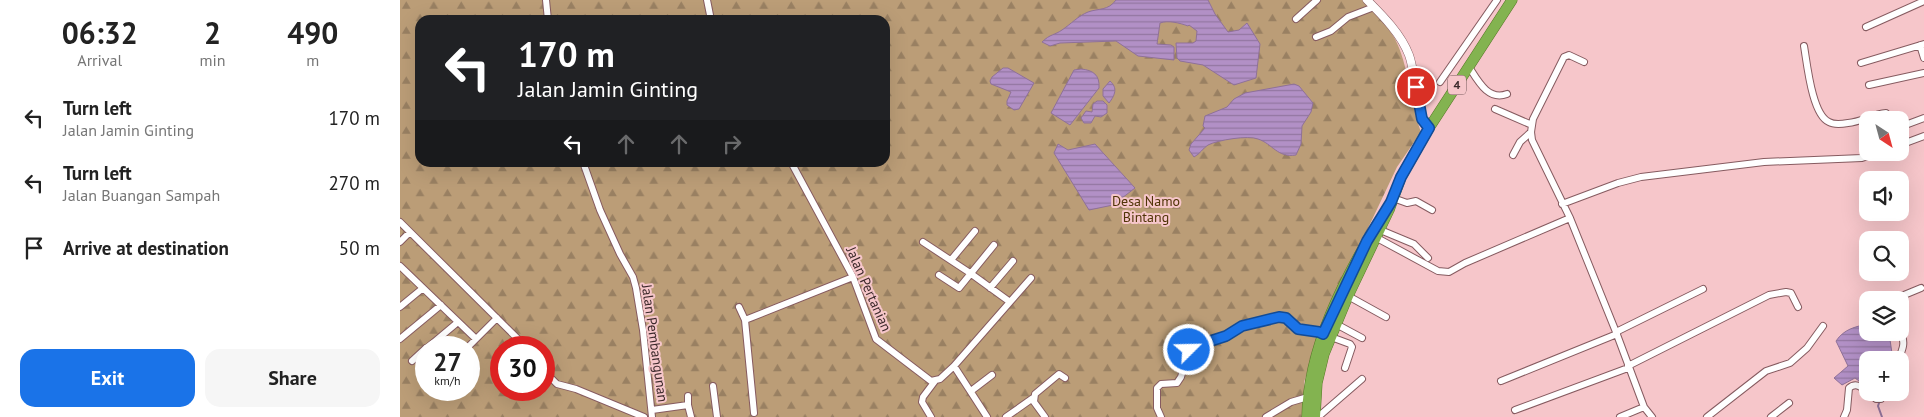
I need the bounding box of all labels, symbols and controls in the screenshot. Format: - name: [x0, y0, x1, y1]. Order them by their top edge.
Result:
- text: 06:32: [62, 13, 138, 52]
- text: 2: [204, 13, 221, 52]
- text: 490: [287, 13, 338, 52]
- text: 170 m: [518, 31, 615, 77]
- icon: left: [435, 35, 500, 100]
- text: Arrival: [77, 50, 122, 70]
- text: min: [200, 50, 226, 70]
- text: m: [306, 50, 319, 70]
- pin: [1395, 66, 1437, 108]
- icon: arrive: [1402, 73, 1430, 101]
- text: Jalan Jamin Ginting: [518, 75, 698, 103]
- road number: 4: [1448, 76, 1466, 94]
- text: Turn left: [63, 96, 132, 120]
- icon: left: [20, 104, 48, 132]
- text: 170 m: [328, 106, 380, 130]
- north arrow: [1859, 111, 1909, 161]
- map controls: [1859, 111, 1909, 401]
- text: Jalan Jamin Ginting: [63, 120, 194, 140]
- icon: left: [559, 130, 587, 158]
- icon: ahead: [612, 130, 640, 158]
- icon: ahead: [665, 130, 693, 158]
- icon: right: [718, 130, 746, 158]
- text: Turn left: [63, 161, 132, 185]
- icon: left: [20, 169, 48, 197]
- text: 270 m: [328, 171, 380, 195]
- button: sound: [1859, 171, 1909, 221]
- text: Jalan Buangan Sampah: [63, 185, 220, 205]
- park label: Desa Namo Bintang: [1112, 192, 1180, 226]
- button: search: [1859, 231, 1909, 281]
- icon: arrive: [20, 234, 48, 262]
- text: Arrive at destination: [63, 236, 229, 260]
- text: 50 m: [339, 236, 380, 260]
- street label: Jalan Pertanian: [842, 243, 896, 334]
- street label: Jalan Pembangunan: [638, 282, 672, 403]
- button: layers: [1859, 291, 1909, 341]
- position arrow: [1162, 323, 1214, 375]
- speed limit sign: 30: [490, 336, 555, 401]
- text: 27: [433, 346, 462, 378]
- button: Exit: [20, 349, 195, 407]
- button: Share: [205, 349, 380, 407]
- button: +: [1859, 351, 1909, 401]
- text: km/h: [434, 373, 461, 388]

